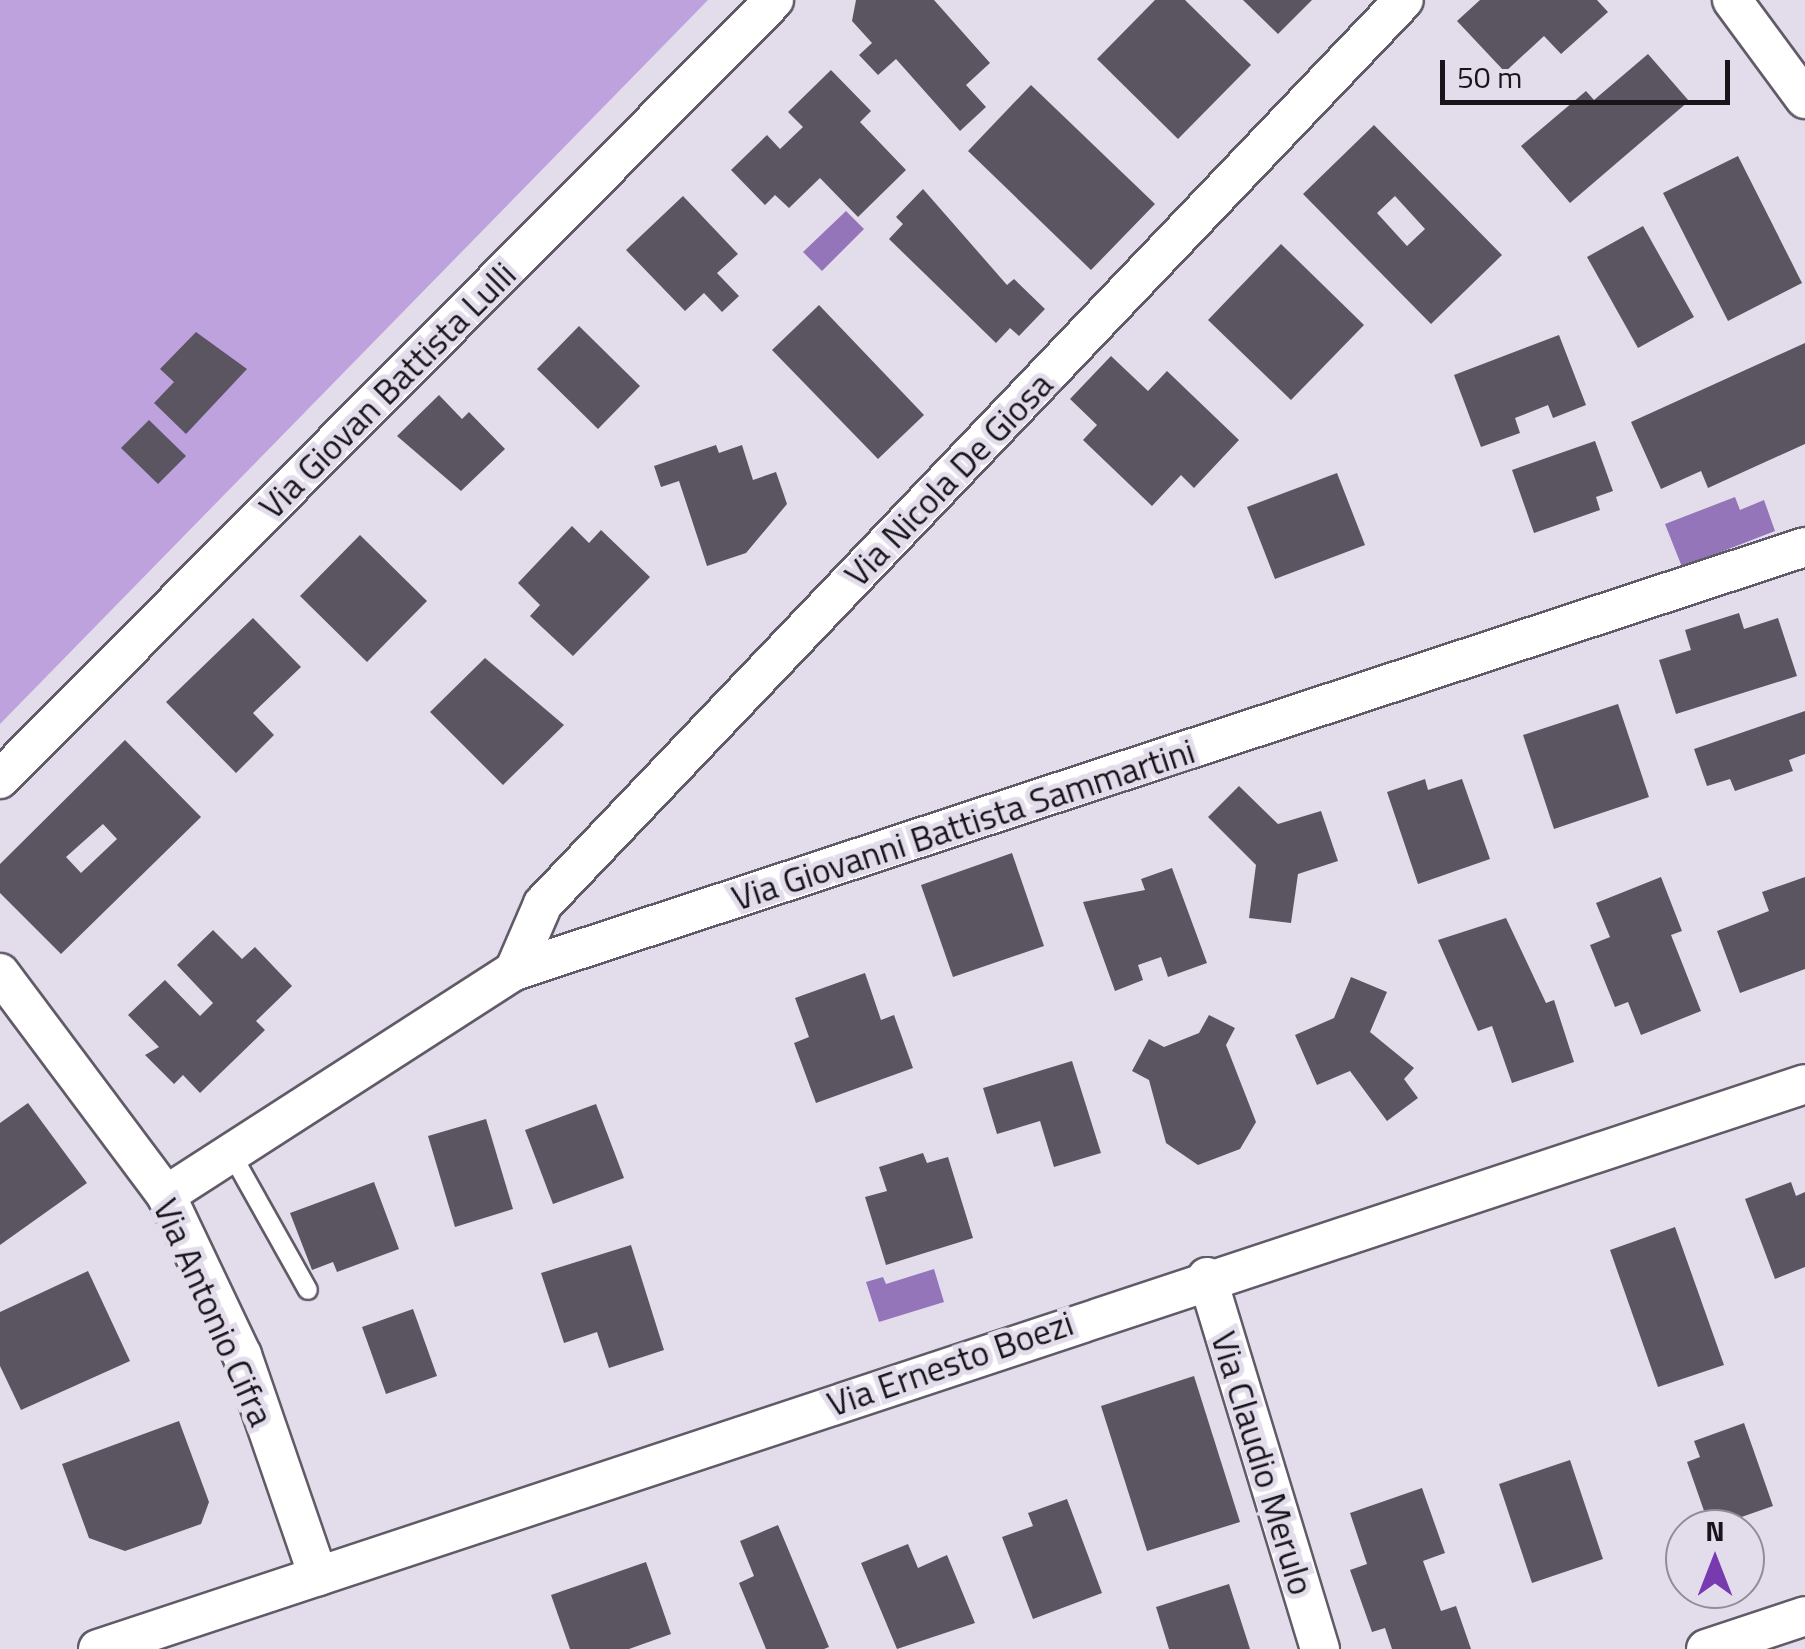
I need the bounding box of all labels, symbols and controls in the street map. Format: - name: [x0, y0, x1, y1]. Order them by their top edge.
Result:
- scale bar: [1445, 40, 1735, 102]
- text: 50 m: [1457, 54, 1522, 100]
- street label: Via Giovan Battista Lulli: [250, 253, 524, 527]
- street label: Via Nicola De Giosa: [835, 363, 1061, 595]
- street label: Via Giovanni Battista Sammartini: [726, 729, 1200, 919]
- street label: Via Antonio Cifra: [145, 1192, 283, 1432]
- street label: Via Ernesto Boezi: [822, 1301, 1078, 1425]
- street label: Via Claudio Merulo: [1203, 1326, 1323, 1600]
- north arrow: [1665, 1509, 1765, 1609]
- text: N: [1705, 1509, 1725, 1552]

